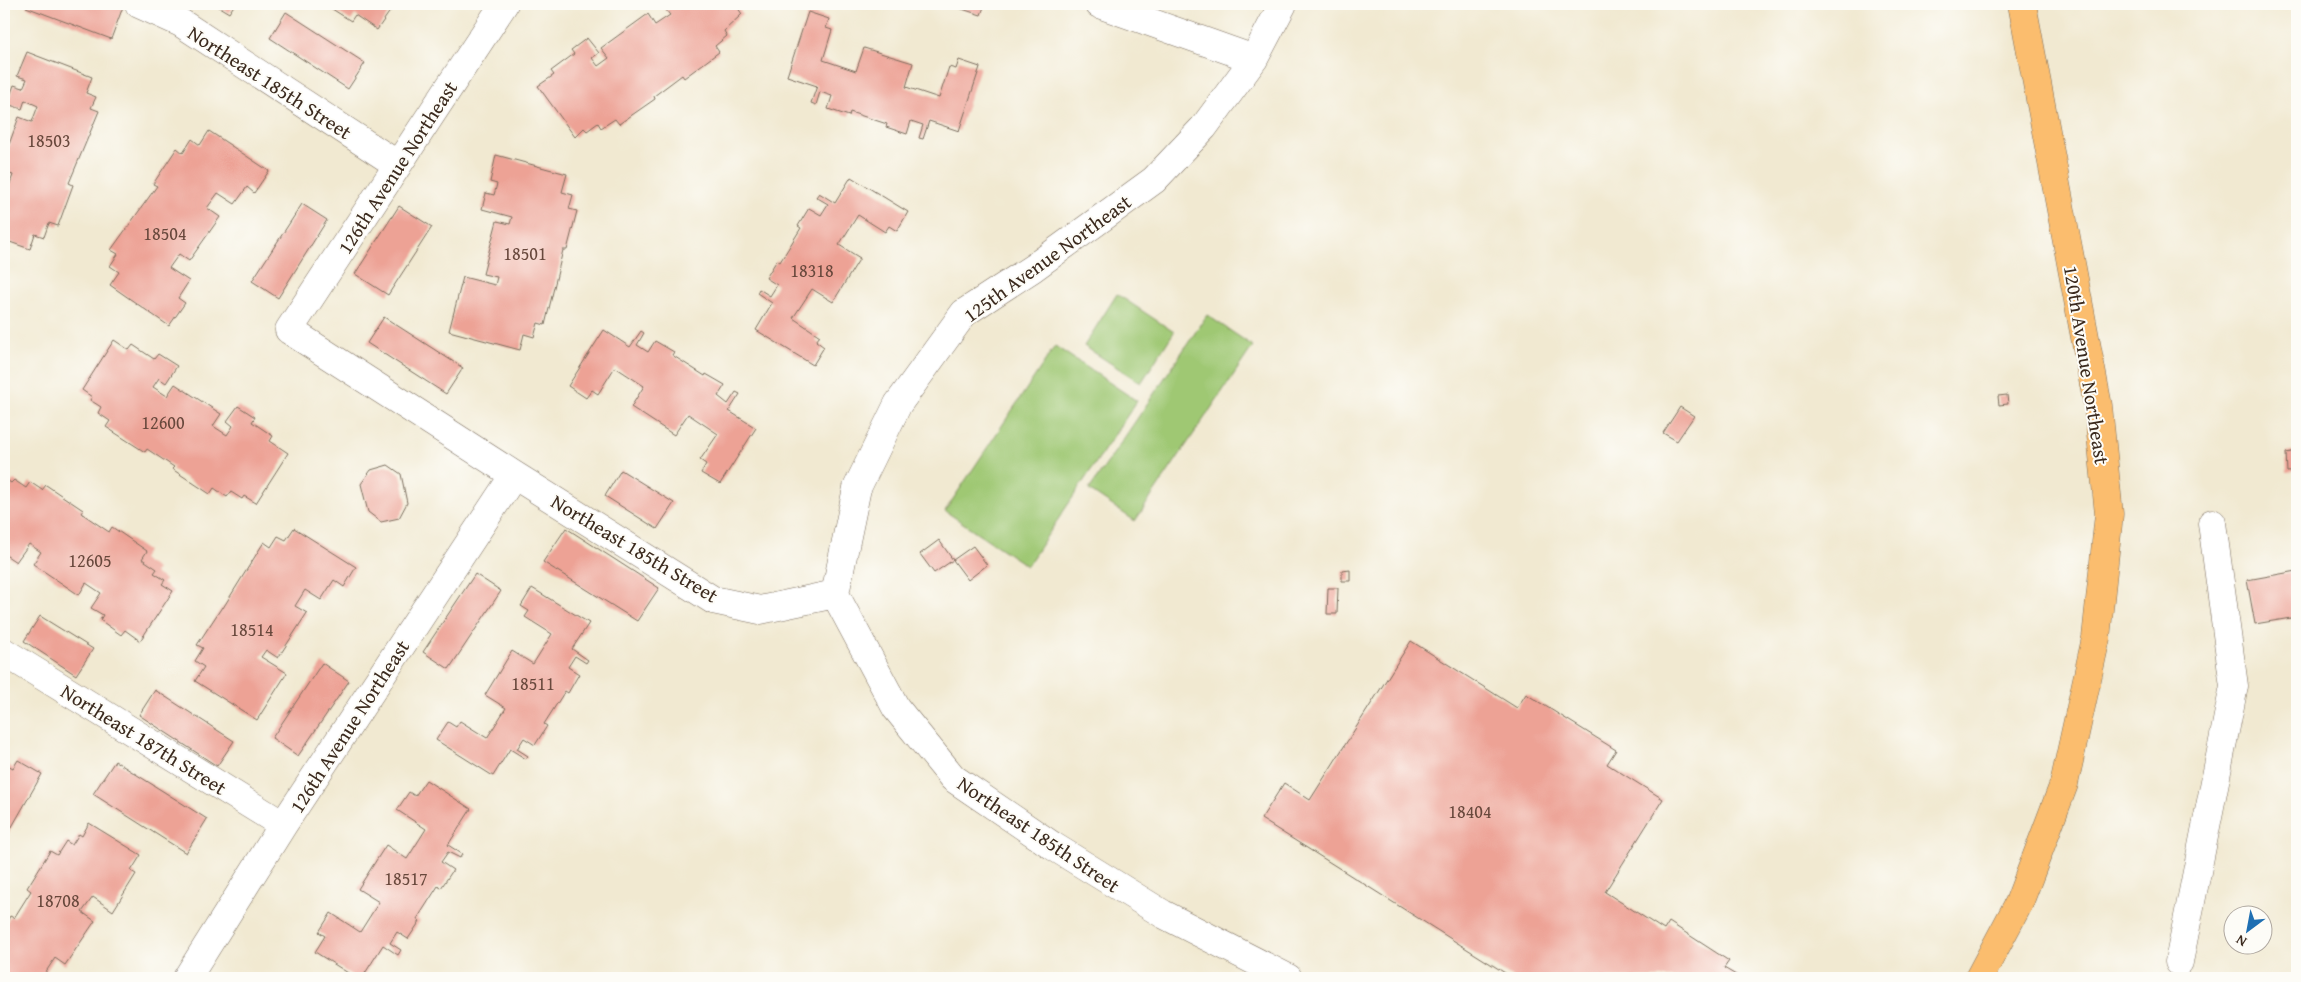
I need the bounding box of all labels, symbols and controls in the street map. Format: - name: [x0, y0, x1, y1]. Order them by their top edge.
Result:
- street label: Northeast 185th Street: [182, 18, 358, 146]
- street label: 126th Avenue Northeast: [330, 75, 464, 259]
- house number: 18503: [27, 127, 71, 154]
- street label: 125th Avenue Northeast: [957, 187, 1137, 329]
- house number: 18504: [143, 220, 187, 247]
- house number: 18501: [503, 240, 547, 267]
- house number: 18318: [790, 257, 834, 284]
- street label: 120th Avenue Northeast: [2057, 263, 2117, 467]
- house number: 12600: [141, 409, 185, 436]
- street label: Northeast 185th Street: [546, 487, 724, 609]
- house number: 12605: [68, 547, 112, 574]
- house number: 18514: [230, 616, 274, 643]
- street label: 126th Avenue Northeast: [282, 634, 416, 818]
- house number: 18511: [511, 670, 555, 697]
- street label: Northeast 187th Street: [56, 676, 232, 802]
- street label: Northeast 185th Street: [952, 769, 1126, 899]
- house number: 18404: [1448, 798, 1492, 825]
- house number: 18517: [384, 865, 428, 892]
- house number: 18708: [36, 887, 80, 914]
- north arrow: [2224, 904, 2274, 954]
- text: N: [2231, 930, 2250, 952]

